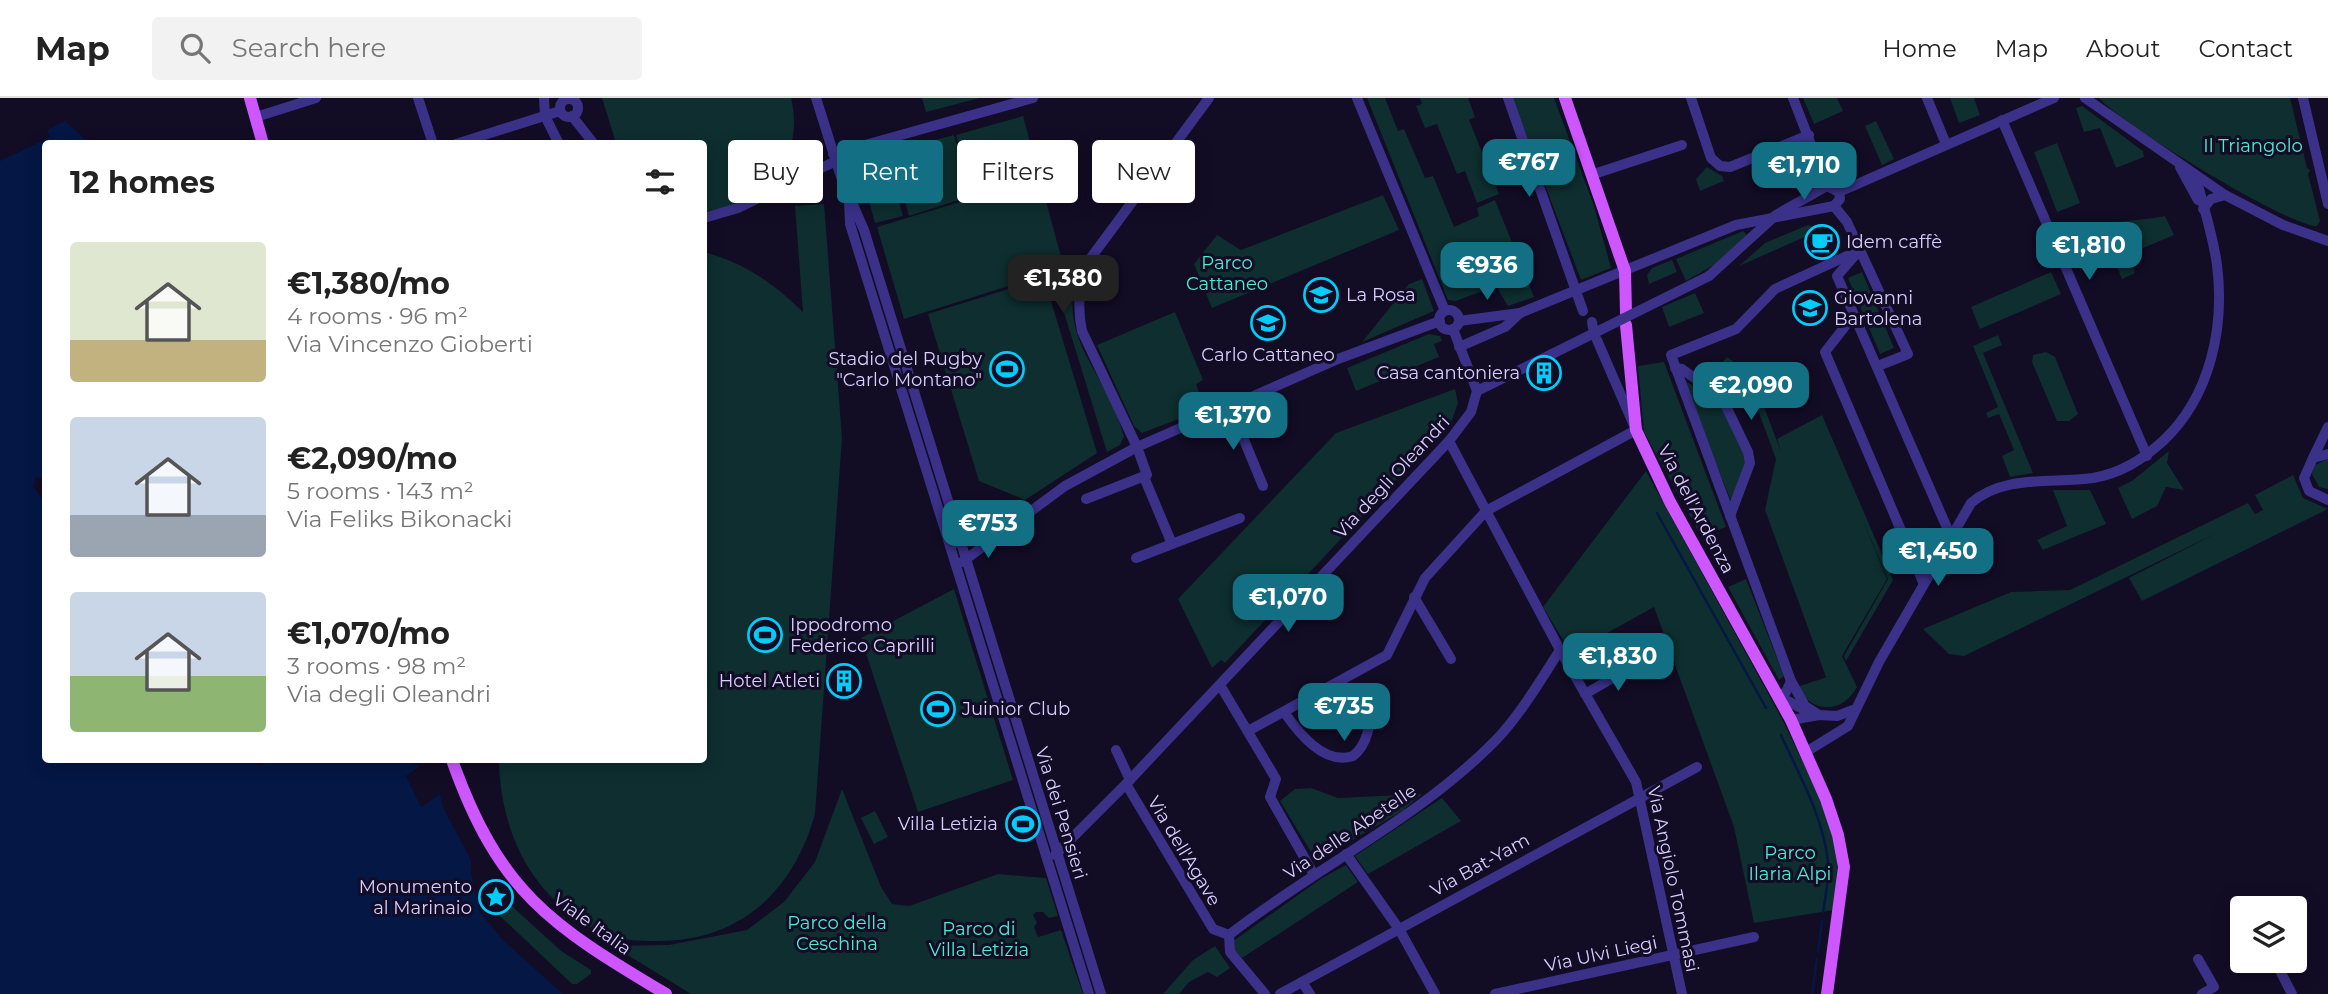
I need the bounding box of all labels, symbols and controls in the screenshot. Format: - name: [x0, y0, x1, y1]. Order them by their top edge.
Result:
- search box: [152, 17, 642, 80]
- text: Map: [35, 28, 110, 68]
- icon: search: [176, 29, 214, 67]
- text: Search here: [232, 32, 386, 64]
- text: Home: [1882, 34, 1957, 63]
- text: Map: [1995, 34, 2048, 63]
- text: About: [2086, 34, 2160, 63]
- text: Contact: [2198, 34, 2293, 63]
- park label: Il Triangolo: [2203, 135, 2303, 157]
- chip: Buy: [728, 140, 823, 203]
- chip: Rent: [837, 140, 943, 203]
- chip: Filters: [957, 140, 1078, 203]
- chip: New: [1092, 140, 1195, 203]
- pin: €767: [1488, 140, 1570, 199]
- pin: €1,710: [1747, 142, 1861, 202]
- text: €767: [1498, 148, 1560, 176]
- text: €1,710: [1768, 151, 1840, 179]
- icon: filters: [641, 163, 679, 201]
- text: 12 homes: [70, 164, 215, 201]
- pin: €1,810: [2032, 222, 2146, 282]
- cafe icon: Idem caffè: [1803, 223, 1841, 261]
- place label: Idem caffè: [1846, 231, 1942, 253]
- text: €1,810: [2052, 231, 2126, 259]
- pin: €936: [1446, 242, 1528, 302]
- text: €936: [1456, 251, 1518, 279]
- park label: Parco Cattaneo: [1186, 252, 1268, 295]
- pin: €1,380: [1006, 256, 1120, 315]
- text: €1,380: [1024, 264, 1102, 292]
- text: €1,380/mo: [287, 265, 450, 302]
- icon: home: [126, 270, 210, 354]
- school or university icon: La Rosa: [1302, 276, 1340, 314]
- place label: La Rosa: [1346, 284, 1416, 306]
- place label: Giovanni Bartolena: [1834, 287, 1922, 330]
- school or university icon: Giovanni Bartolena: [1791, 289, 1829, 327]
- text: 4 rooms · 96 m²: [287, 302, 468, 330]
- school or university icon: Carlo Cattaneo: [1249, 304, 1287, 342]
- text: Via Vincenzo Gioberti: [287, 330, 533, 358]
- place label: Carlo Cattaneo: [1201, 344, 1335, 366]
- place label: Stadio del Rugby "Carlo Montano": [829, 348, 982, 391]
- sports icon: Stadio del Rugby "Carlo Montano": [988, 350, 1026, 388]
- building icon: Casa cantoniera: [1525, 354, 1563, 392]
- place label: Casa cantoniera: [1376, 362, 1520, 384]
- pin: €2,090: [1694, 362, 1808, 422]
- text: €2,090: [1709, 371, 1793, 399]
- pin: €1,370: [1176, 392, 1290, 452]
- text: €1,370: [1195, 401, 1272, 429]
- street label: Via degli Oleandri: [1329, 411, 1455, 543]
- text: €2,090/mo: [287, 440, 457, 477]
- street label: Via dell'Ardenza: [1653, 441, 1739, 577]
- icon: home: [126, 445, 210, 529]
- text: 5 rooms · 143 m²: [287, 477, 474, 505]
- pin: €753: [947, 500, 1029, 560]
- text: Via Feliks Bikonacki: [287, 505, 513, 533]
- text: €753: [958, 509, 1018, 537]
- pin: €1,450: [1881, 528, 1995, 588]
- text: €1,450: [1898, 537, 1978, 565]
- pin: €1,070: [1231, 574, 1345, 634]
- text: €1,070: [1249, 583, 1327, 611]
- place label: Ippodromo Federico Caprilli: [790, 614, 935, 657]
- text: €1,070/mo: [287, 615, 450, 652]
- sports icon: Ippodromo Federico Caprilli: [746, 616, 784, 654]
- icon: home: [126, 620, 210, 704]
- pin: €1,830: [1561, 634, 1675, 693]
- text: €1,830: [1579, 642, 1657, 670]
- text: 3 rooms · 98 m²: [287, 652, 466, 680]
- building icon: Hotel Atleti: [825, 662, 863, 700]
- place label: Hotel Atleti: [719, 670, 820, 692]
- text: Via degli Oleandri: [287, 680, 491, 708]
- pin: €735: [1303, 684, 1385, 743]
- sports icon: Juinior Club: [919, 690, 957, 728]
- text: €735: [1314, 692, 1374, 720]
- place label: Juinior Club: [961, 698, 1070, 720]
- street label: Via dei Pensieri: [1030, 744, 1092, 882]
- street label: Via delle Abetelle: [1280, 779, 1421, 885]
- street label: Via Angiolo Tommasi: [1643, 784, 1703, 974]
- street label: Via dell'Agave: [1143, 792, 1225, 910]
- sports icon: Villa Letizia: [1004, 805, 1042, 843]
- place label: Villa Letizia: [898, 813, 998, 835]
- street label: Via Bat-Yam: [1427, 829, 1533, 901]
- park label: Parco Ilaria Alpi: [1749, 842, 1831, 885]
- place label: Monumento al Marinaio: [359, 876, 472, 919]
- place icon: Monumento al Marinaio: [477, 878, 515, 916]
- street label: Viale Italia: [549, 888, 635, 960]
- map controls: [2230, 896, 2307, 973]
- button: layers: [2230, 896, 2307, 973]
- park label: Parco della Ceschina: [787, 912, 887, 955]
- park label: Parco di Villa Letizia: [929, 918, 1029, 961]
- street label: Via Ulvi Liegi: [1543, 931, 1659, 977]

